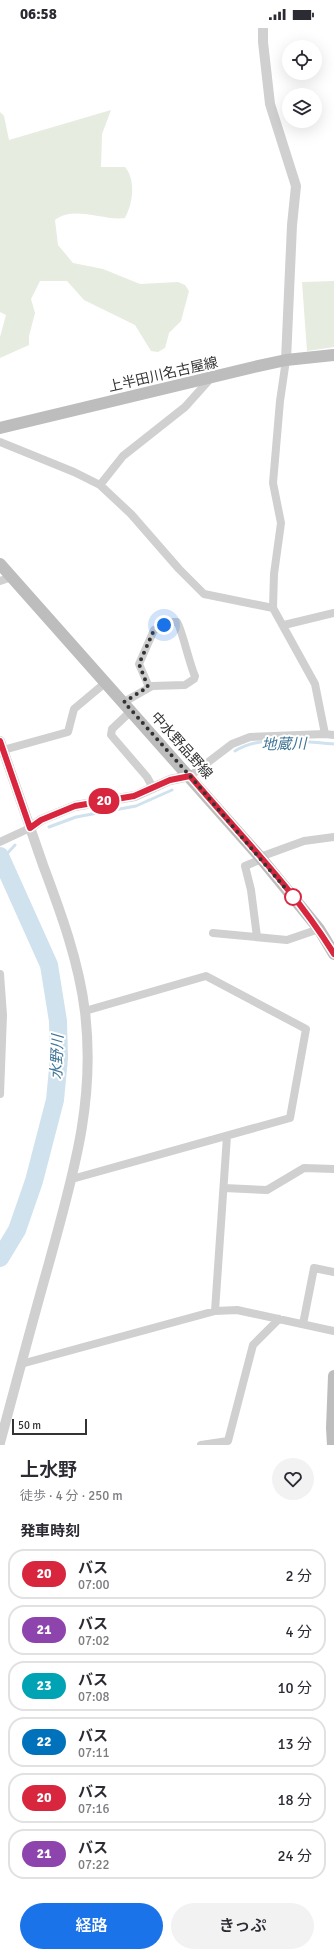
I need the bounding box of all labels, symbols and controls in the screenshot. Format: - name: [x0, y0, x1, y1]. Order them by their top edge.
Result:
- text: 06:58: [20, 5, 57, 23]
- map controls: [282, 40, 322, 128]
- button: locate: [282, 40, 322, 80]
- button: layers: [282, 88, 322, 128]
- street label: 上半田川名古屋線: [107, 354, 220, 395]
- your location: [154, 615, 174, 635]
- street label: 中水野品野線: [147, 708, 216, 782]
- water label: 地蔵川: [261, 735, 309, 753]
- line badge: 20: [86, 788, 122, 814]
- text: 20: [96, 792, 112, 809]
- unlabelled marker: [284, 888, 302, 906]
- water label: 水野川: [47, 1032, 67, 1080]
- scale bar: [12, 1417, 87, 1436]
- text: 50 m: [18, 1419, 41, 1432]
- text: 上水野: [20, 1458, 77, 1482]
- button: heart: [272, 1458, 314, 1500]
- text: 徒歩 · 4 分 · 250 m: [20, 1488, 123, 1504]
- text: 発車時刻: [20, 1522, 80, 1540]
- text: バス: [78, 1559, 108, 1577]
- text: 20: [36, 1565, 52, 1582]
- text: 2 分: [286, 1567, 312, 1585]
- text: 07:00: [78, 1577, 110, 1593]
- text: バス: [78, 1615, 108, 1633]
- text: 21: [36, 1621, 52, 1638]
- text: 4 分: [286, 1623, 312, 1641]
- text: 07:02: [78, 1633, 110, 1649]
- text: バス: [78, 1671, 108, 1689]
- text: 23: [36, 1677, 52, 1694]
- text: 10 分: [278, 1679, 312, 1697]
- text: 07:08: [78, 1689, 110, 1705]
- text: バス: [78, 1727, 108, 1745]
- text: 22: [36, 1733, 52, 1750]
- text: 13 分: [278, 1735, 312, 1753]
- text: 07:11: [78, 1745, 110, 1761]
- text: バス: [78, 1783, 108, 1801]
- text: 20: [36, 1789, 52, 1806]
- text: 18 分: [278, 1791, 312, 1809]
- text: 07:16: [78, 1801, 110, 1817]
- text: バス: [78, 1839, 108, 1857]
- text: 21: [36, 1845, 52, 1862]
- text: 24 分: [278, 1847, 312, 1865]
- text: 07:22: [78, 1857, 110, 1873]
- button: 経路: [20, 1903, 163, 1949]
- button: きっぷ: [171, 1903, 314, 1949]

